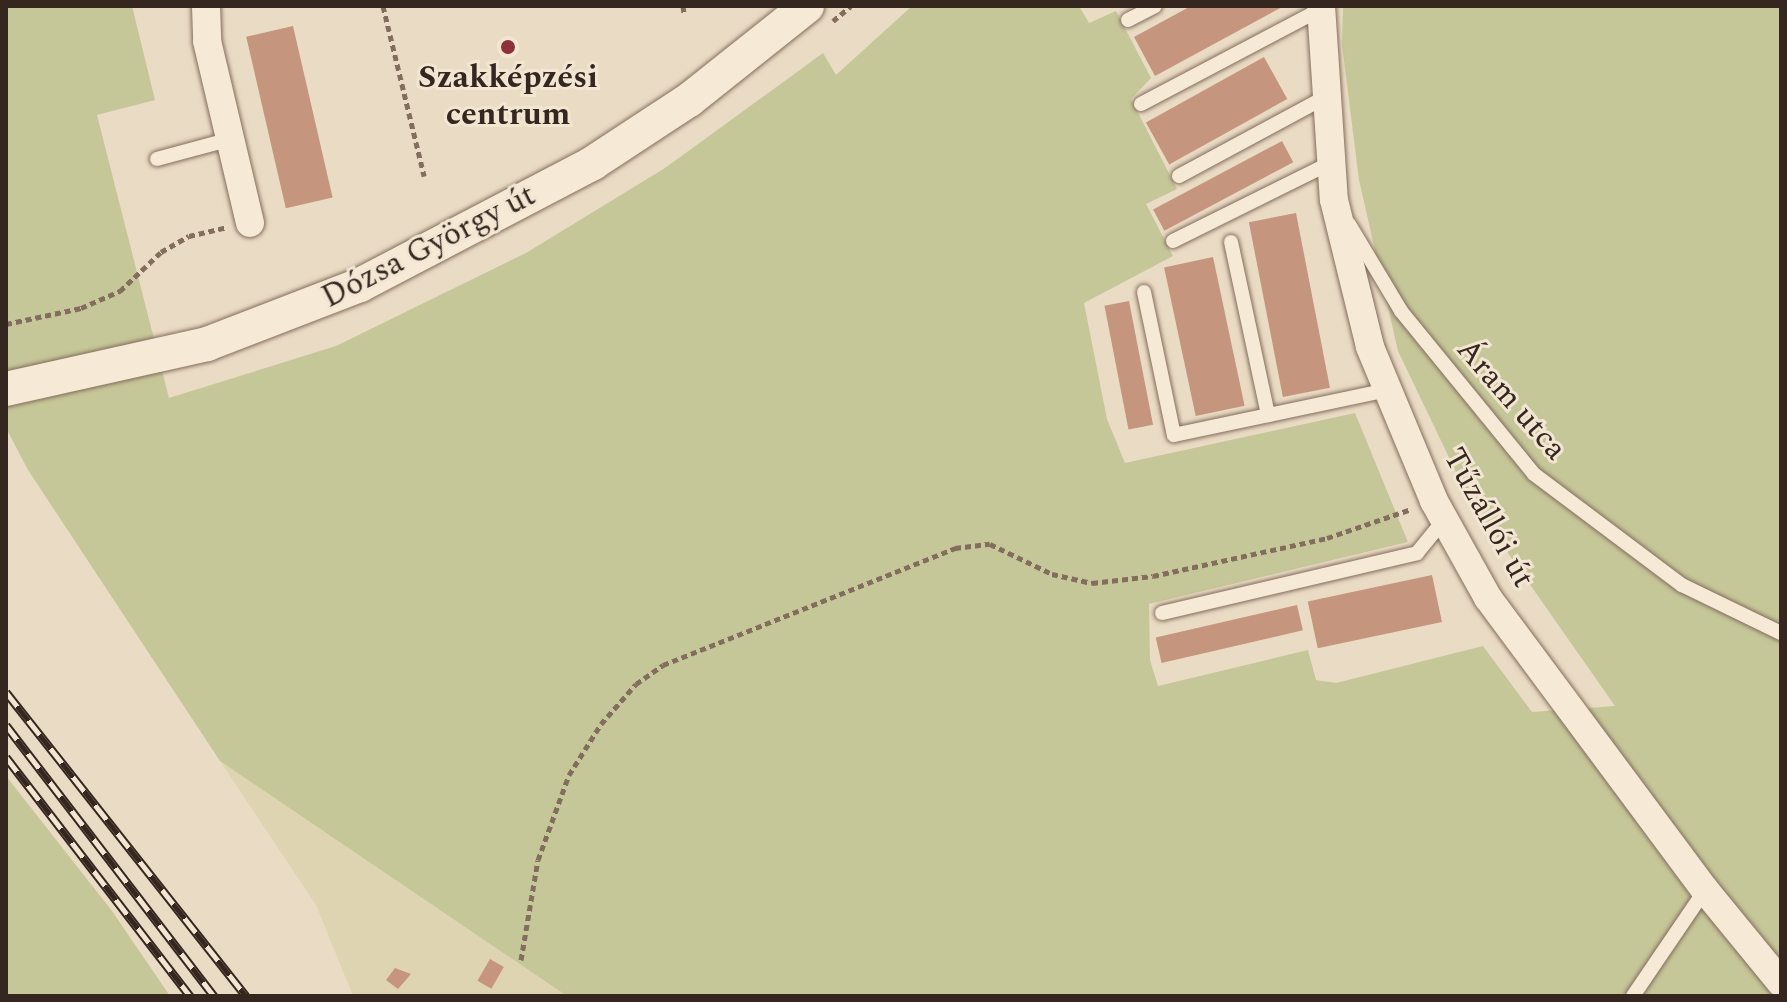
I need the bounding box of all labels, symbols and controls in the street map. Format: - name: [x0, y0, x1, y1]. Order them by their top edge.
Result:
- marker: Szakképzési centrum: [499, 38, 517, 56]
- place label: Szakképzési centrum: [418, 60, 598, 135]
- street label: Dózsa György út: [316, 177, 542, 317]
- street label: Áram utca: [1448, 331, 1574, 469]
- street label: Tűzállói út: [1434, 442, 1542, 594]

